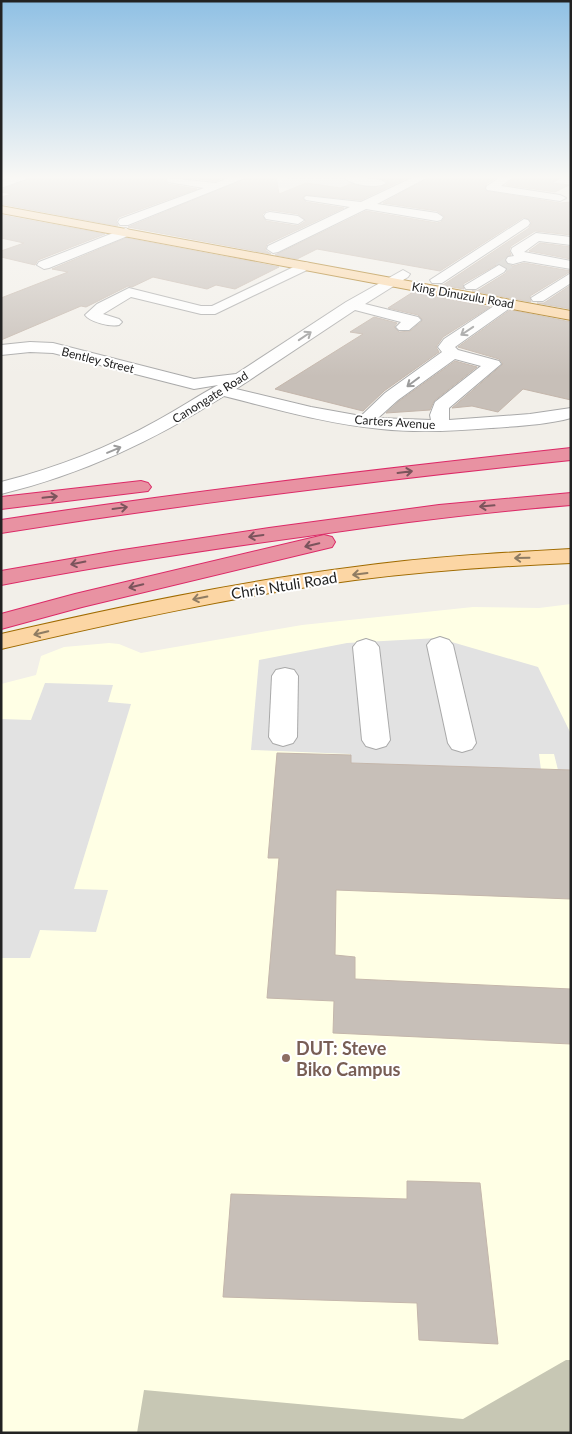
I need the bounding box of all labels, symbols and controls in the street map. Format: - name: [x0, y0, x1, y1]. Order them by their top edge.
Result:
- street label: King Dinuzulu Road: [411, 279, 515, 311]
- one-way arrow: [460, 325, 474, 336]
- one-way arrow: [298, 331, 312, 341]
- street label: Bentley Street: [60, 344, 137, 376]
- street label: Canongate Road: [169, 368, 251, 426]
- one-way arrow: [407, 377, 420, 388]
- street label: Carters Avenue: [354, 412, 436, 432]
- one-way arrow: [106, 445, 121, 455]
- one-way arrow: [397, 467, 413, 477]
- one-way arrow: [41, 492, 57, 502]
- one-way arrow: [480, 501, 496, 511]
- one-way arrow: [111, 503, 127, 513]
- one-way arrow: [249, 531, 265, 541]
- one-way arrow: [304, 541, 320, 550]
- one-way arrow: [514, 553, 530, 562]
- one-way arrow: [71, 559, 87, 568]
- street label: Chris Ntuli Road: [230, 568, 338, 602]
- one-way arrow: [353, 569, 369, 579]
- one-way arrow: [129, 582, 145, 591]
- one-way arrow: [192, 594, 208, 603]
- one-way arrow: [34, 629, 50, 638]
- place label: DUT: Steve Biko Campus: [296, 1037, 401, 1080]
- marker: DUT: Steve Biko Campus: [280, 1052, 292, 1064]

